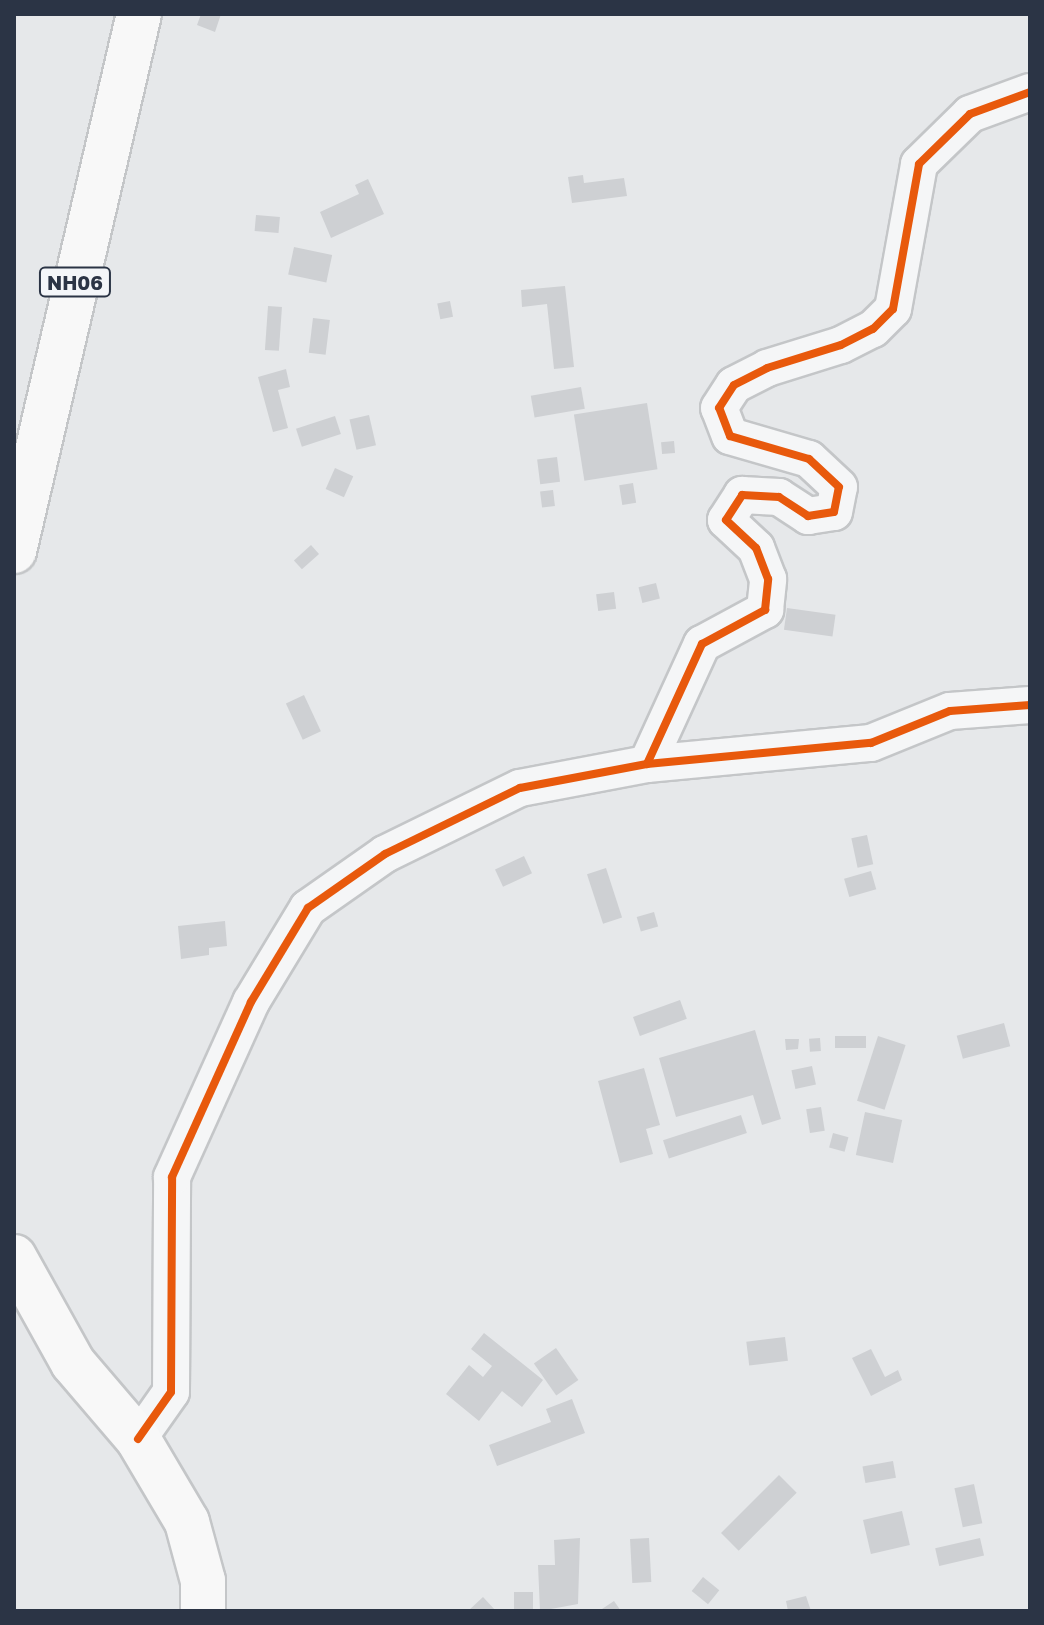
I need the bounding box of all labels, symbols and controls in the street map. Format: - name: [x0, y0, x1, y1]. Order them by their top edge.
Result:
- road number: NH06: [37, 266, 113, 298]

